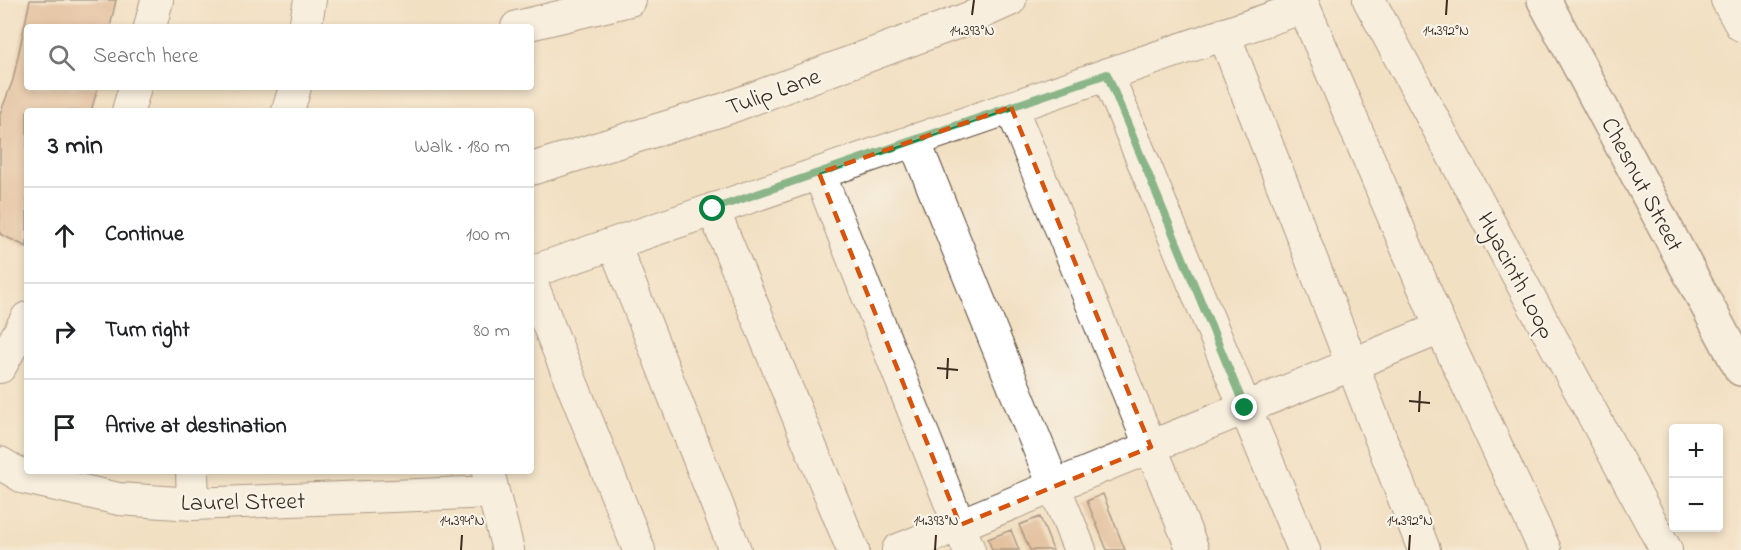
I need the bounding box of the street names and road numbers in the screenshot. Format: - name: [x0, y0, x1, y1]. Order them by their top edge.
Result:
- street label: Tulip Lane: [722, 60, 826, 127]
- street label: Chesnut Street: [1591, 112, 1691, 259]
- street label: Hyacinth Loop: [1466, 206, 1563, 346]
- street label: Laurel Street: [181, 485, 305, 522]

